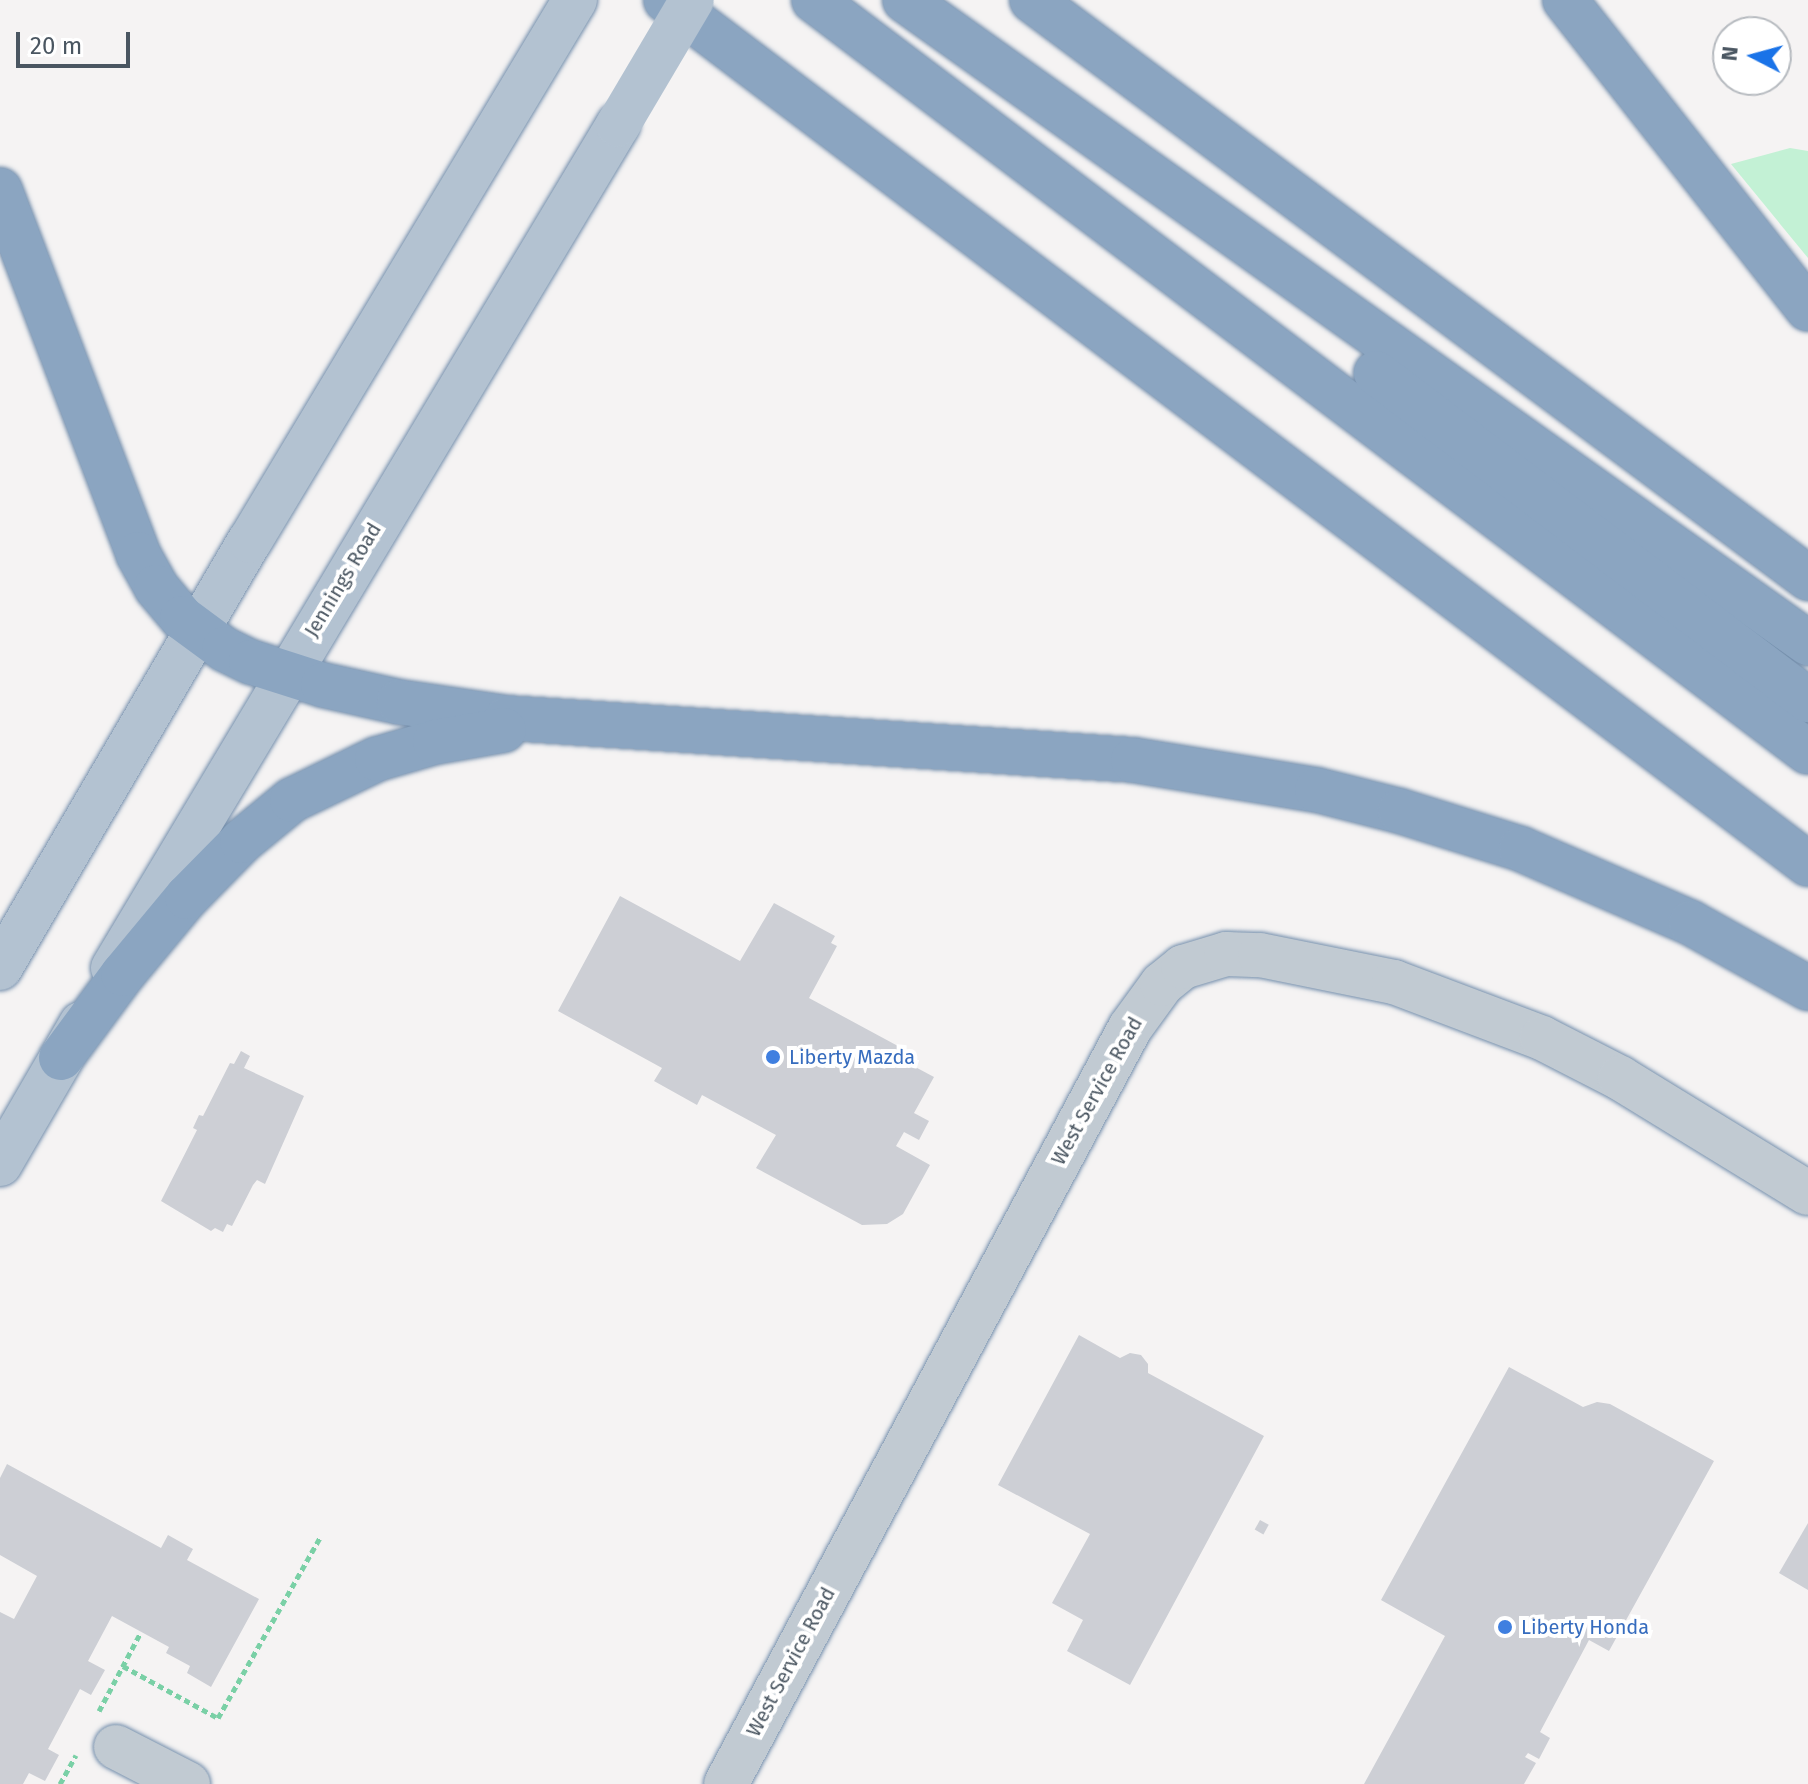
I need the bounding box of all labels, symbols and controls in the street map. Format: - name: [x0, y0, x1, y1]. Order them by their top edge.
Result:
- scale bar: [20, 16, 134, 66]
- north arrow: [1712, 16, 1792, 96]
- text: 20 m: [30, 32, 82, 60]
- text: N: [1715, 45, 1744, 62]
- street label: Jennings Road: [300, 519, 386, 641]
- street label: West Service Road: [1046, 1013, 1148, 1169]
- place label: Liberty Mazda: [789, 1045, 915, 1069]
- marker: Liberty Mazda: [764, 1048, 782, 1066]
- street label: West Service Road: [742, 1583, 840, 1741]
- place label: Liberty Honda: [1521, 1615, 1649, 1639]
- marker: Liberty Honda: [1496, 1618, 1514, 1636]

